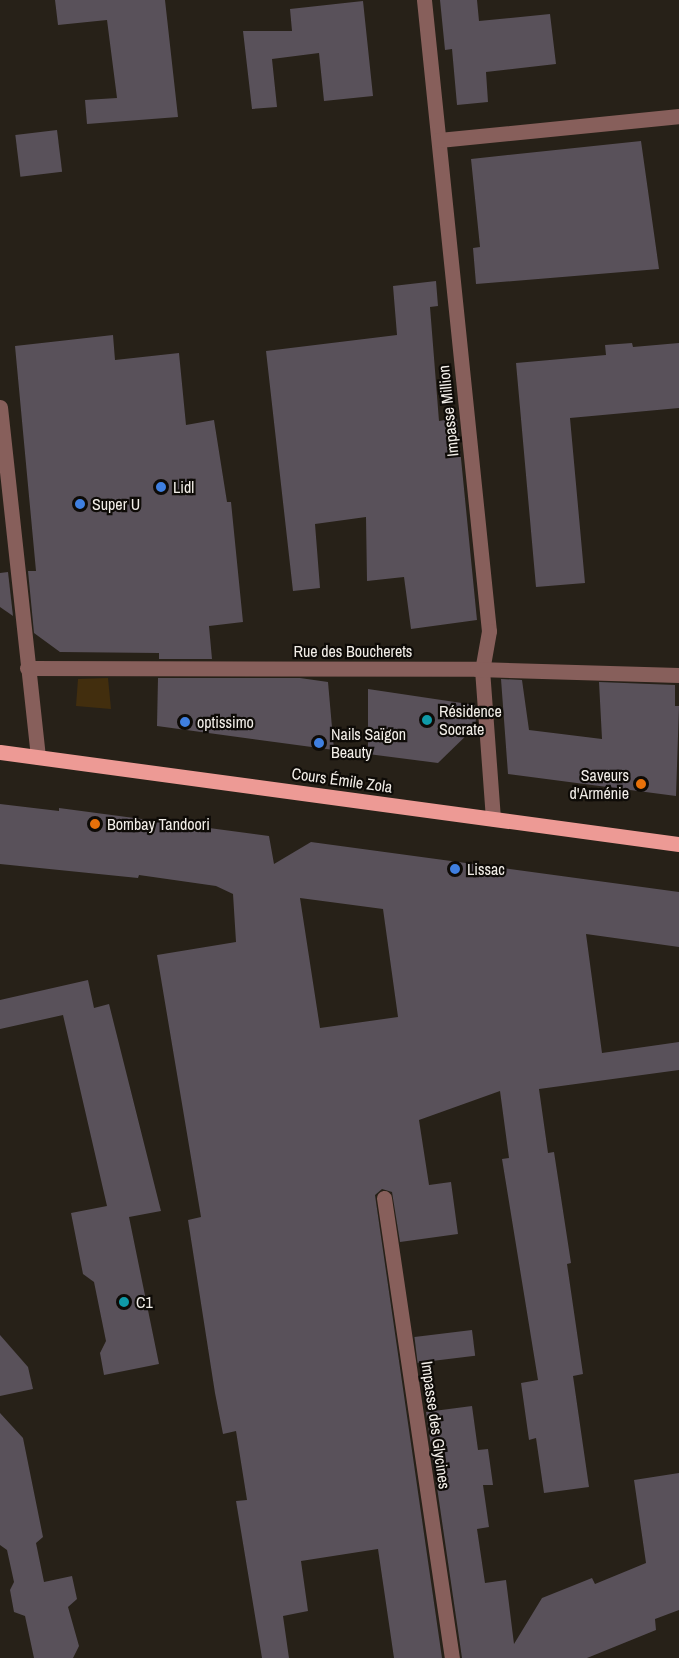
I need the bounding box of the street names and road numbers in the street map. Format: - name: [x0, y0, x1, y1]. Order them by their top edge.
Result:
- street label: Impasse Million: [434, 364, 462, 458]
- street label: Rue des Boucherets: [294, 641, 412, 661]
- street label: Cours Émile Zola: [290, 763, 394, 797]
- street label: Impasse des Glycines: [418, 1360, 454, 1490]

